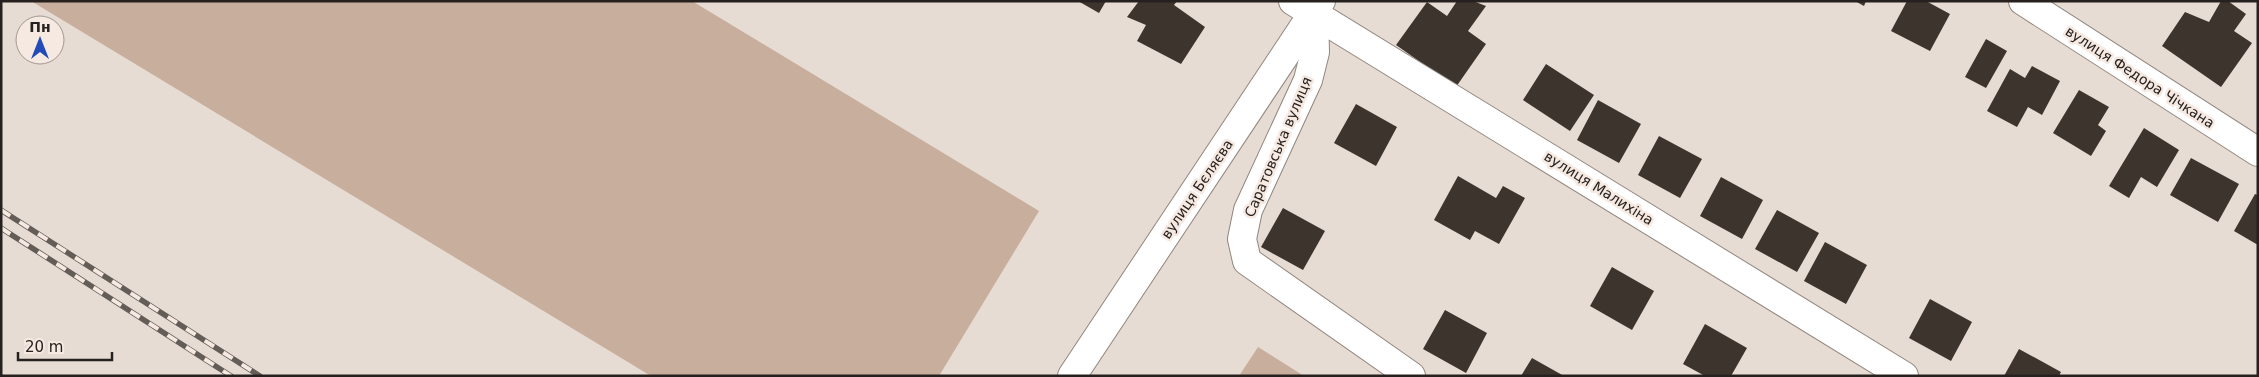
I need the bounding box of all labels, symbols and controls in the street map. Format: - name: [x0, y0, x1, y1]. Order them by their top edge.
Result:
- north arrow: [15, 15, 65, 65]
- text: Пн: [29, 19, 51, 35]
- street label: вулиця Федора Чічкана: [2063, 23, 2217, 131]
- street label: Саратовська вулиця: [1241, 74, 1315, 220]
- street label: вулиця Бєляєва: [1158, 136, 1236, 242]
- street label: вулиця Малихіна: [1541, 148, 1657, 228]
- scale bar: [18, 330, 111, 362]
- text: 20 m: [25, 338, 63, 356]

